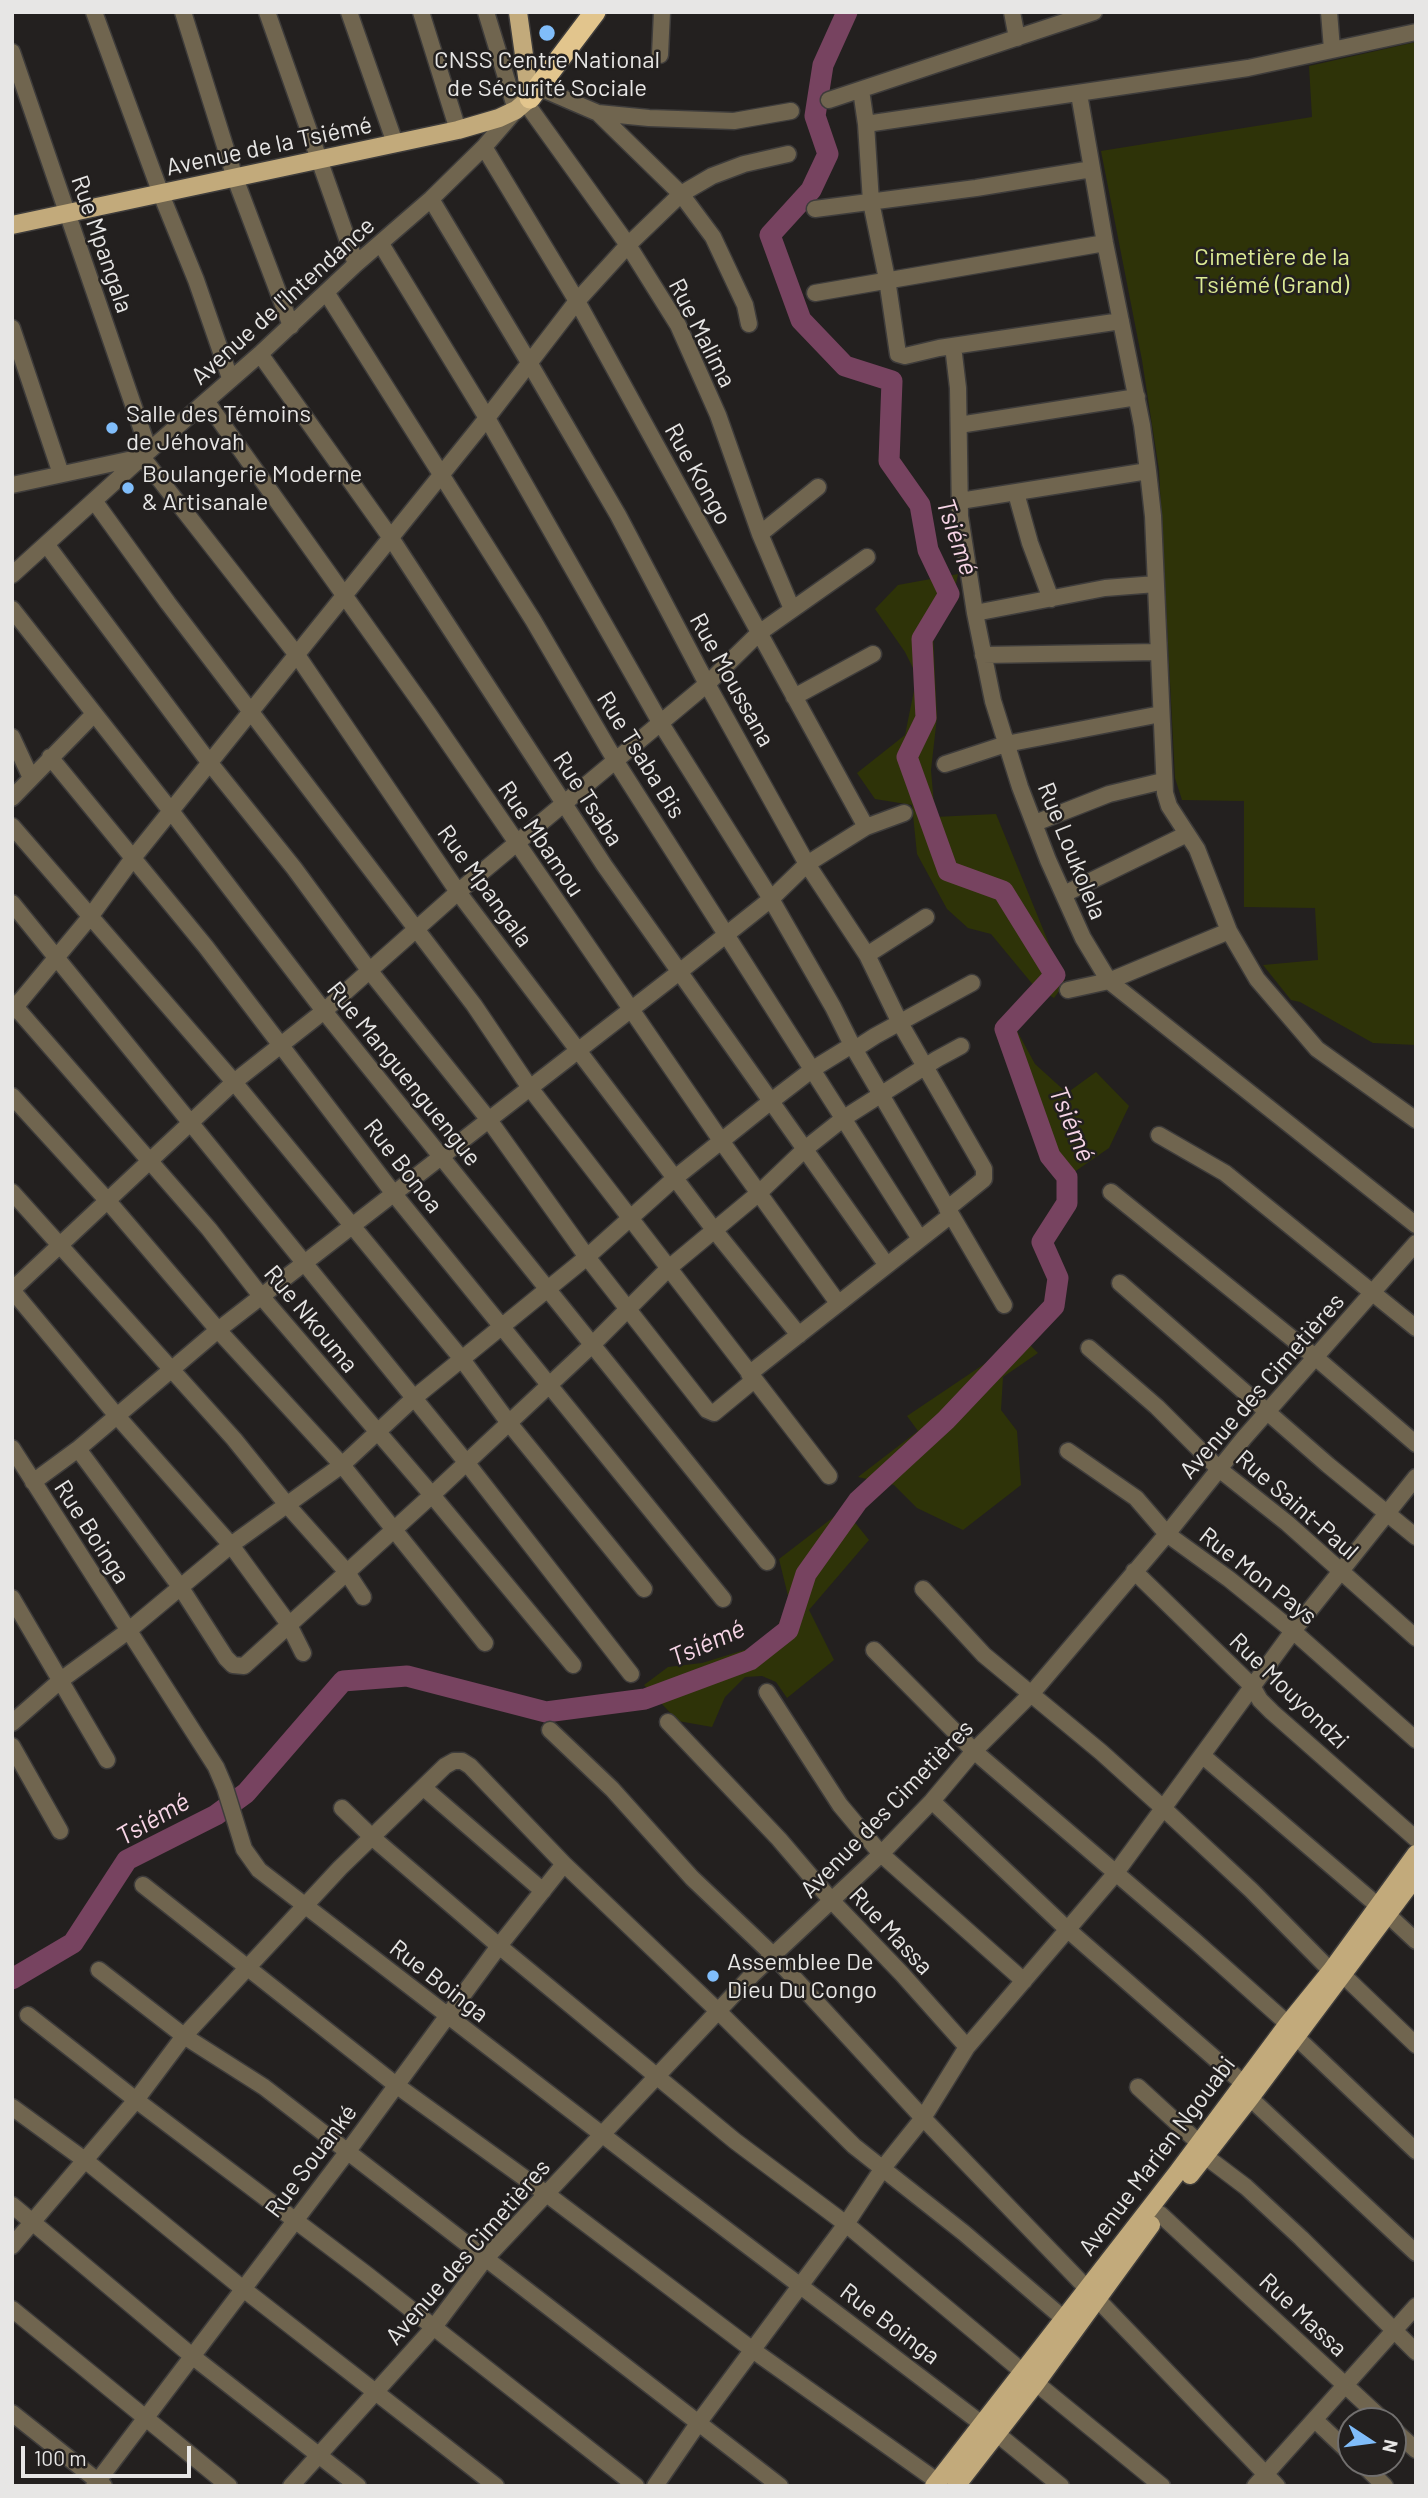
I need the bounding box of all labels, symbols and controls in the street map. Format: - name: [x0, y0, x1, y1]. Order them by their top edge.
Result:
- marker: CNSS Centre National de Sécurité Sociale: [537, 23, 557, 43]
- place label: CNSS Centre National de Sécurité Sociale: [434, 46, 660, 102]
- street label: Avenue de la Tsiémé: [163, 110, 375, 182]
- street label: Rue Mpangala: [65, 171, 139, 317]
- street label: Avenue de l'Intendance: [185, 211, 381, 391]
- park label: Cimetière de la Tsiémé (Grand): [1194, 243, 1350, 299]
- street label: Rue Malima: [662, 274, 742, 392]
- place label: Salle des Témoins de Jéhovah: [126, 400, 311, 456]
- street label: Rue Kongo: [658, 418, 738, 530]
- marker: Salle des Témoins de Jéhovah: [104, 420, 120, 436]
- place label: Boulangerie Moderne & Artisanale: [142, 460, 362, 516]
- marker: Boulangerie Moderne & Artisanale: [120, 480, 136, 496]
- water label: Tsiémé: [929, 494, 985, 580]
- street label: Rue Moussana: [683, 608, 781, 752]
- street label: Rue Tsaba Bis: [591, 686, 691, 824]
- street label: Rue Tsaba: [547, 746, 629, 852]
- street label: Rue Mbamou: [492, 776, 590, 902]
- street label: Rue Loukolela: [1031, 778, 1113, 924]
- street label: Rue Mpangala: [431, 819, 539, 953]
- street label: Rue Manguenguengue: [321, 976, 487, 1172]
- water label: Tsiémé: [1042, 1081, 1102, 1167]
- street label: Rue Bonoa: [357, 1113, 449, 1219]
- street label: Rue Nkouma: [258, 1260, 364, 1378]
- street label: Avenue des Cimetières: [1174, 1287, 1350, 1485]
- street label: Rue Saint-Paul: [1230, 1444, 1364, 1566]
- street label: Rue Boinga: [48, 1475, 136, 1589]
- street label: Rue Mon Pays: [1193, 1521, 1323, 1631]
- water label: Tsiémé: [664, 1613, 750, 1673]
- street label: Rue Mouyondzi: [1223, 1627, 1355, 1755]
- street label: Avenue des Cimetières: [795, 1714, 979, 1904]
- water label: Tsiémé: [111, 1786, 195, 1852]
- street label: Rue Massa: [843, 1881, 939, 1981]
- street label: Rue Boinga: [384, 1934, 494, 2028]
- place label: Assemblee De Dieu Du Congo: [727, 1948, 877, 2004]
- marker: Assemblee De Dieu Du Congo: [705, 1968, 721, 1984]
- street label: Avenue Marien Ngouabi: [1073, 2051, 1241, 2261]
- street label: Rue Souanké: [259, 2099, 363, 2223]
- street label: Avenue des Cimetières: [380, 2153, 556, 2351]
- street label: Rue Massa: [1253, 2267, 1353, 2363]
- street label: Rue Boinga: [834, 2277, 946, 2371]
- north arrow: [1337, 2407, 1407, 2477]
- scale bar: [24, 2432, 194, 2476]
- text: N: [1378, 2438, 1404, 2455]
- text: 100 m: [34, 2445, 87, 2470]

